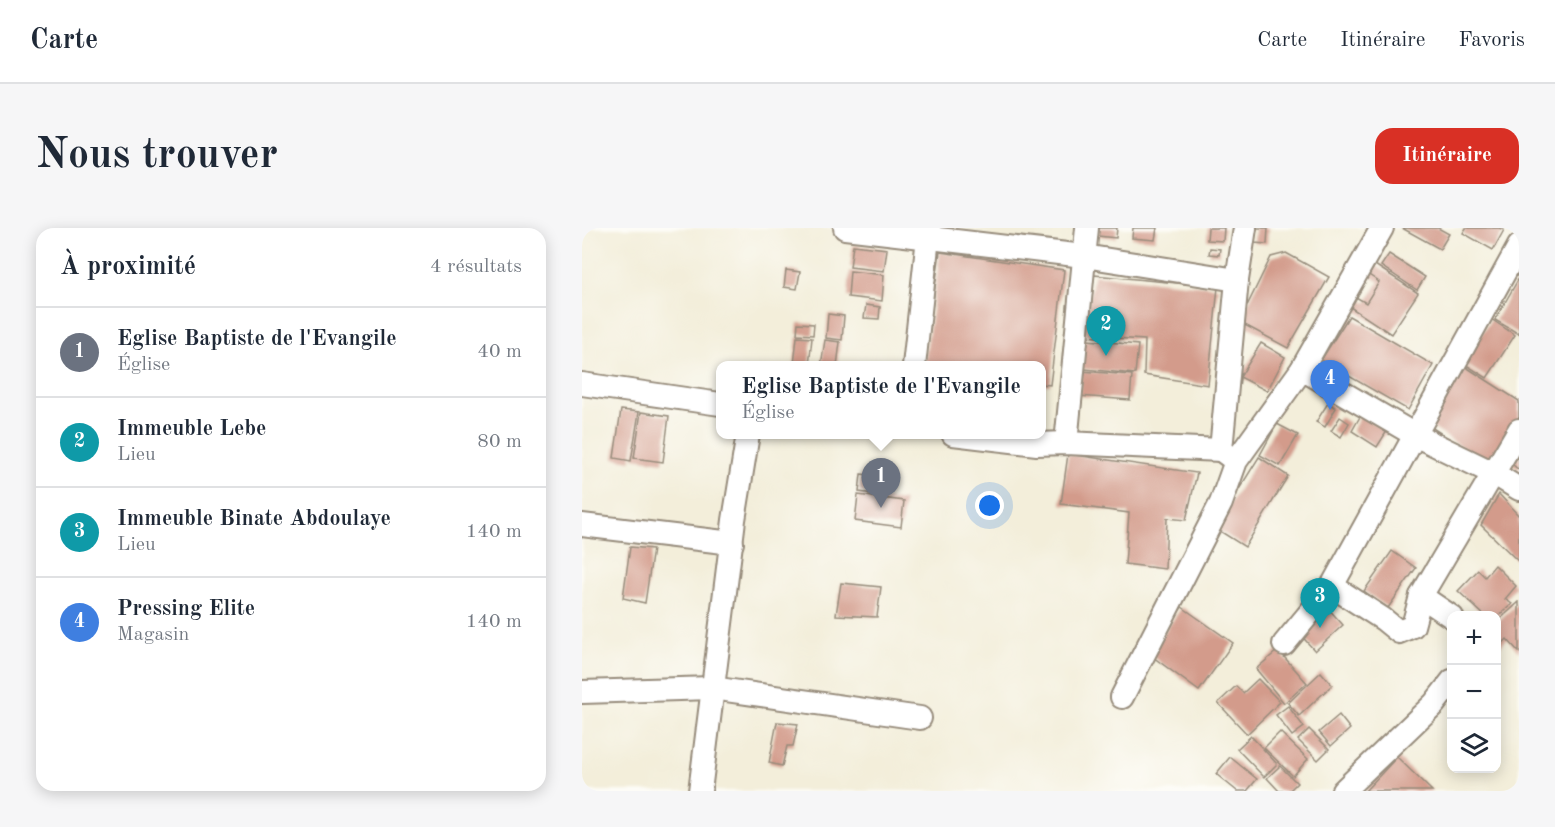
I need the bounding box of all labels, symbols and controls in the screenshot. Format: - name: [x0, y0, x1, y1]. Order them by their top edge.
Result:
- text: Carte: [30, 27, 98, 55]
- text: Carte: [1257, 30, 1307, 51]
- text: Itinéraire: [1340, 30, 1426, 51]
- text: Favoris: [1459, 30, 1525, 51]
- button: Itinéraire: [1375, 128, 1519, 184]
- text: Nous trouver: [36, 135, 278, 177]
- text: À proximité: [60, 254, 196, 280]
- text: 4 résultats: [430, 257, 522, 277]
- pin: 2: [1086, 306, 1126, 356]
- text: Eglise Baptiste de l'Evangile: [117, 328, 397, 350]
- text: 1: [74, 342, 85, 362]
- text: 40 m: [477, 342, 522, 362]
- text: Église: [117, 355, 170, 375]
- pin: 4: [1310, 360, 1350, 410]
- popup: [716, 361, 1046, 439]
- text: Eglise Baptiste de l'Evangile: [741, 376, 1021, 398]
- text: Église: [741, 403, 794, 423]
- text: Immeuble Lebe: [117, 418, 266, 440]
- text: 2: [74, 432, 85, 452]
- text: 80 m: [477, 432, 522, 452]
- text: Lieu: [117, 445, 156, 465]
- pin: 1: [862, 458, 900, 508]
- your location: [975, 491, 1004, 520]
- text: Immeuble Binate Abdoulaye: [117, 508, 391, 530]
- text: 3: [74, 522, 85, 542]
- text: 140 m: [466, 522, 522, 542]
- text: Lieu: [117, 535, 156, 555]
- pin: 3: [1300, 578, 1340, 628]
- text: Pressing Elite: [117, 598, 255, 620]
- map controls: [1447, 611, 1501, 773]
- button: +: [1447, 611, 1501, 665]
- text: 4: [74, 612, 85, 632]
- text: 140 m: [466, 612, 522, 632]
- text: Magasin: [117, 625, 189, 645]
- button: −: [1447, 665, 1501, 719]
- button: layers: [1447, 719, 1501, 773]

